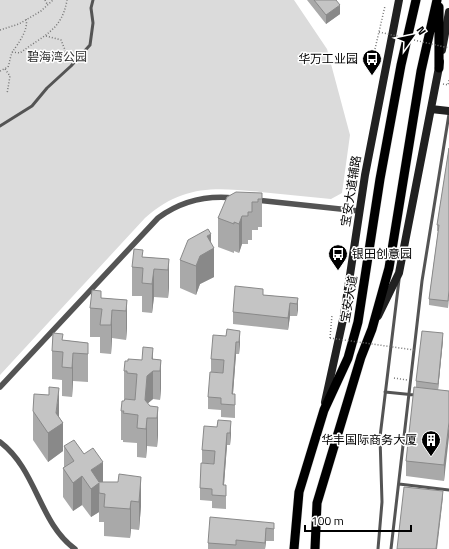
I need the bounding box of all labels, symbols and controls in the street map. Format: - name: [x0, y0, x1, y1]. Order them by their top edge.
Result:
- north arrow: [393, 16, 433, 56]
- text: N: [413, 23, 430, 38]
- park label: 碧海湾公园: [27, 47, 87, 66]
- bus stop icon: 华万工业园: [361, 48, 383, 76]
- place label: 华万工业园: [298, 49, 358, 68]
- street label: 宝安大道辅路: [335, 154, 366, 228]
- bus stop icon: 银田创意园: [327, 243, 349, 271]
- place label: 银田创意园: [352, 244, 412, 263]
- street label: 宝安大道: [335, 274, 362, 324]
- building icon: 华丰国际商务大厦: [420, 429, 442, 457]
- place label: 华丰国际商务大厦: [321, 430, 417, 449]
- scale bar: [305, 507, 411, 533]
- text: 100 m: [311, 511, 344, 530]

